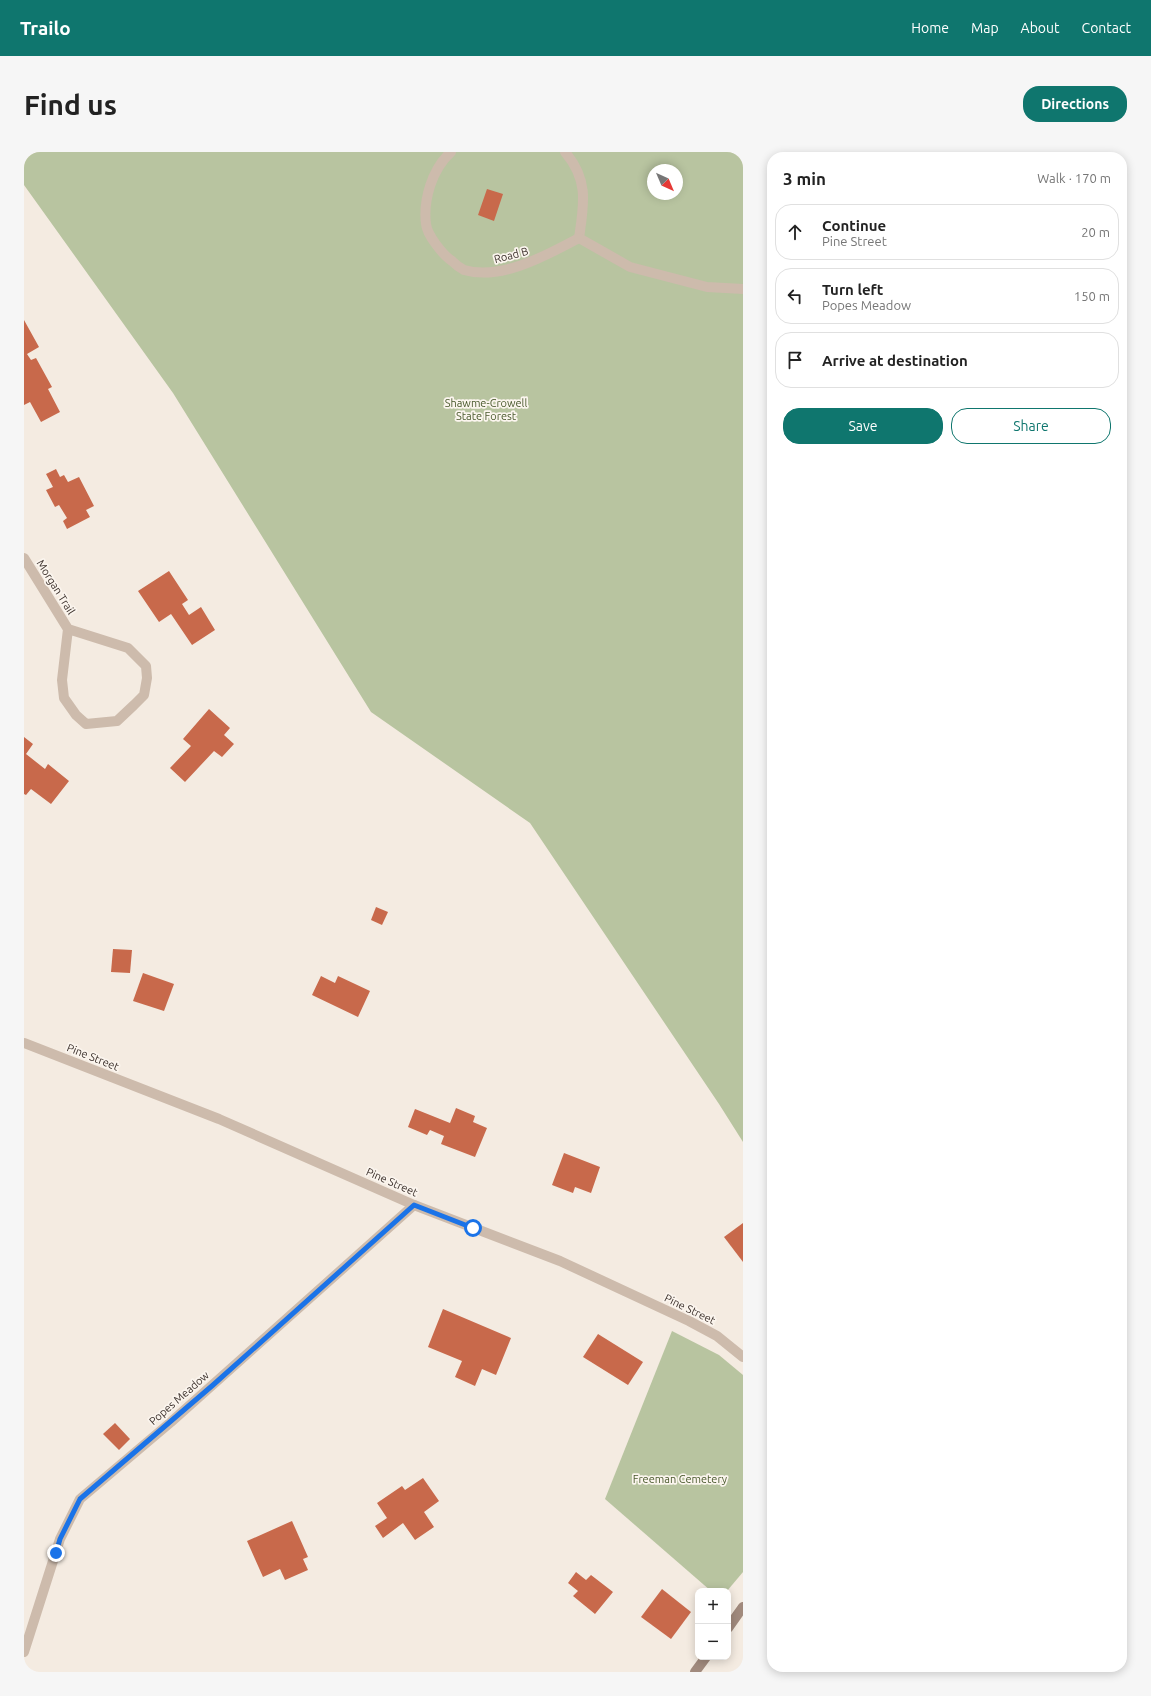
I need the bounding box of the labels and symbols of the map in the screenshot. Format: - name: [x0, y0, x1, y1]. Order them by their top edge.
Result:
- north arrow: [647, 164, 683, 200]
- street label: Road B: [493, 245, 529, 265]
- park label: Shawme-Crowell State Forest: [445, 397, 527, 422]
- street label: Morgan Trail: [34, 558, 78, 617]
- street label: Pine Street: [65, 1041, 121, 1073]
- street label: Pine Street: [365, 1165, 420, 1199]
- route start: [464, 1219, 482, 1237]
- street label: Pine Street: [663, 1292, 718, 1327]
- street label: Popes Meadow: [147, 1368, 212, 1427]
- park label: Freeman Cemetery: [633, 1473, 728, 1485]
- route end: [47, 1544, 65, 1562]

